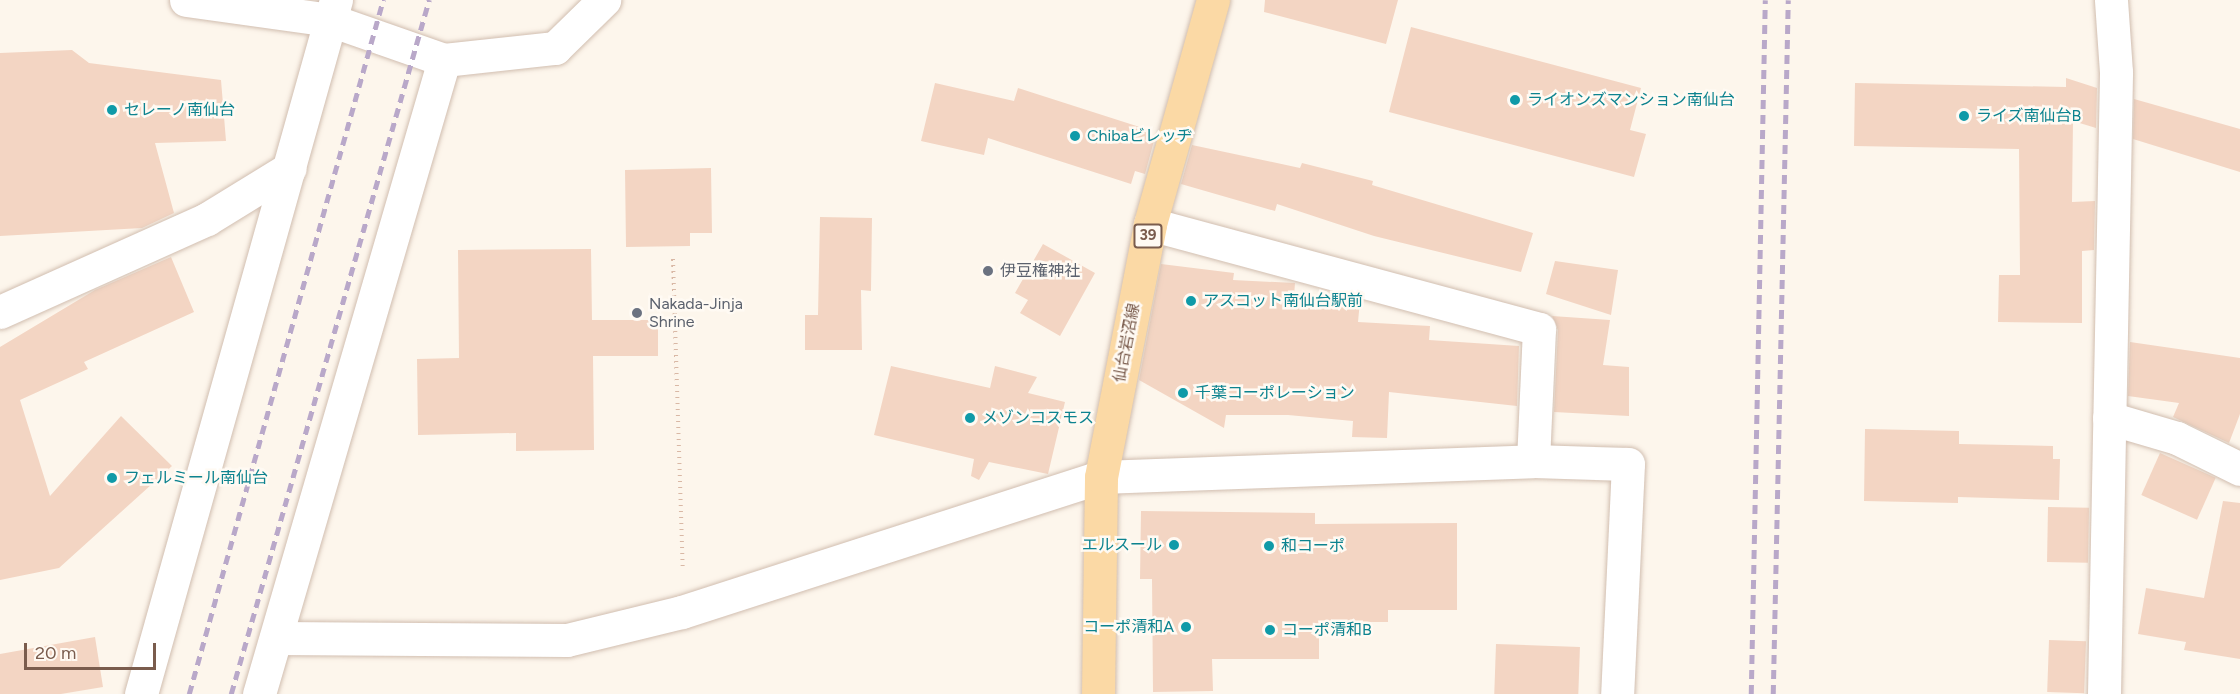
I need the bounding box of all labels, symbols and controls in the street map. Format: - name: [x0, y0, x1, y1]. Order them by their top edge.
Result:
- place label: ライオンズマンション南仙台: [1527, 90, 1735, 110]
- marker: ライオンズマンション南仙台: [1508, 93, 1522, 107]
- place label: セレーノ南仙台: [124, 100, 236, 120]
- marker: セレーノ南仙台: [105, 103, 119, 117]
- place label: ライズ南仙台B: [1976, 106, 2082, 126]
- marker: ライズ南仙台B: [1957, 109, 1971, 123]
- place label: Chibaビレッヂ: [1087, 126, 1193, 146]
- marker: Chibaビレッヂ: [1068, 129, 1082, 143]
- road number: 39: [1133, 224, 1163, 248]
- place label: 伊豆権神社: [1000, 261, 1080, 281]
- marker: 伊豆権神社: [981, 264, 995, 278]
- place label: アスコット南仙台駅前: [1203, 291, 1363, 311]
- place label: Nakada-Jinja Shrine: [649, 294, 743, 332]
- marker: アスコット南仙台駅前: [1184, 294, 1198, 308]
- street label: 仙台岩沼線: [1110, 302, 1144, 384]
- marker: Nakada-Jinja Shrine: [630, 306, 644, 320]
- place label: 千葉コーポレーション: [1195, 383, 1355, 403]
- marker: 千葉コーポレーション: [1176, 386, 1190, 400]
- place label: メゾンコスモス: [982, 408, 1094, 428]
- marker: メゾンコスモス: [963, 411, 977, 425]
- place label: フェルミール南仙台: [124, 468, 268, 488]
- marker: フェルミール南仙台: [105, 471, 119, 485]
- place label: エルスール: [1082, 535, 1162, 555]
- place label: 和コーポ: [1281, 536, 1345, 556]
- marker: エルスール: [1167, 538, 1181, 552]
- marker: 和コーポ: [1262, 539, 1276, 553]
- place label: コーポ清和A: [1083, 617, 1174, 637]
- marker: コーポ清和A: [1179, 620, 1193, 634]
- place label: コーポ清和B: [1282, 620, 1372, 640]
- marker: コーポ清和B: [1263, 623, 1277, 637]
- scale bar: [27, 631, 159, 669]
- text: 20 m: [35, 642, 76, 664]

